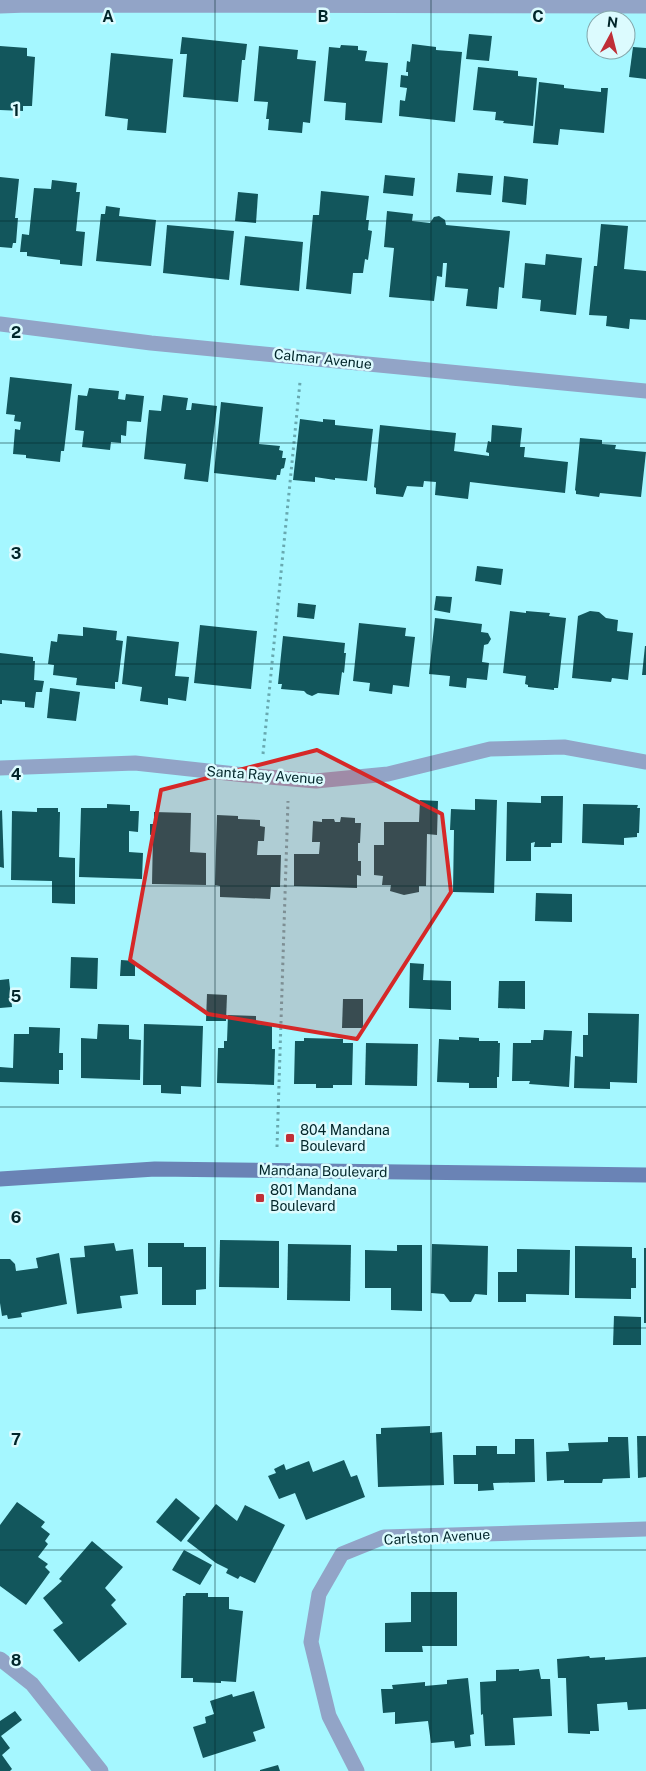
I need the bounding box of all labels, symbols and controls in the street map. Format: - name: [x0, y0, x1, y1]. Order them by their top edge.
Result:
- text: A: [102, 7, 114, 26]
- text: B: [318, 7, 329, 26]
- text: C: [532, 7, 544, 26]
- north arrow: [586, 10, 636, 60]
- text: N: [606, 13, 619, 31]
- text: 1: [13, 101, 19, 120]
- text: 2: [11, 323, 21, 342]
- street label: Calmar Avenue: [273, 346, 373, 372]
- text: 3: [11, 544, 21, 563]
- street label: Santa Ray Avenue: [206, 763, 324, 787]
- text: 4: [11, 765, 22, 784]
- text: 5: [11, 987, 22, 1006]
- place label: 804 Mandana Boulevard: [300, 1122, 390, 1154]
- marker: 804 Mandana Boulevard: [284, 1132, 296, 1144]
- street label: Mandana Boulevard: [258, 1162, 388, 1180]
- place label: 801 Mandana Boulevard: [270, 1182, 357, 1214]
- marker: 801 Mandana Boulevard: [254, 1192, 266, 1204]
- text: 6: [11, 1208, 21, 1227]
- text: 7: [11, 1430, 21, 1449]
- street label: Carlston Avenue: [383, 1526, 491, 1548]
- text: 8: [11, 1651, 22, 1670]

